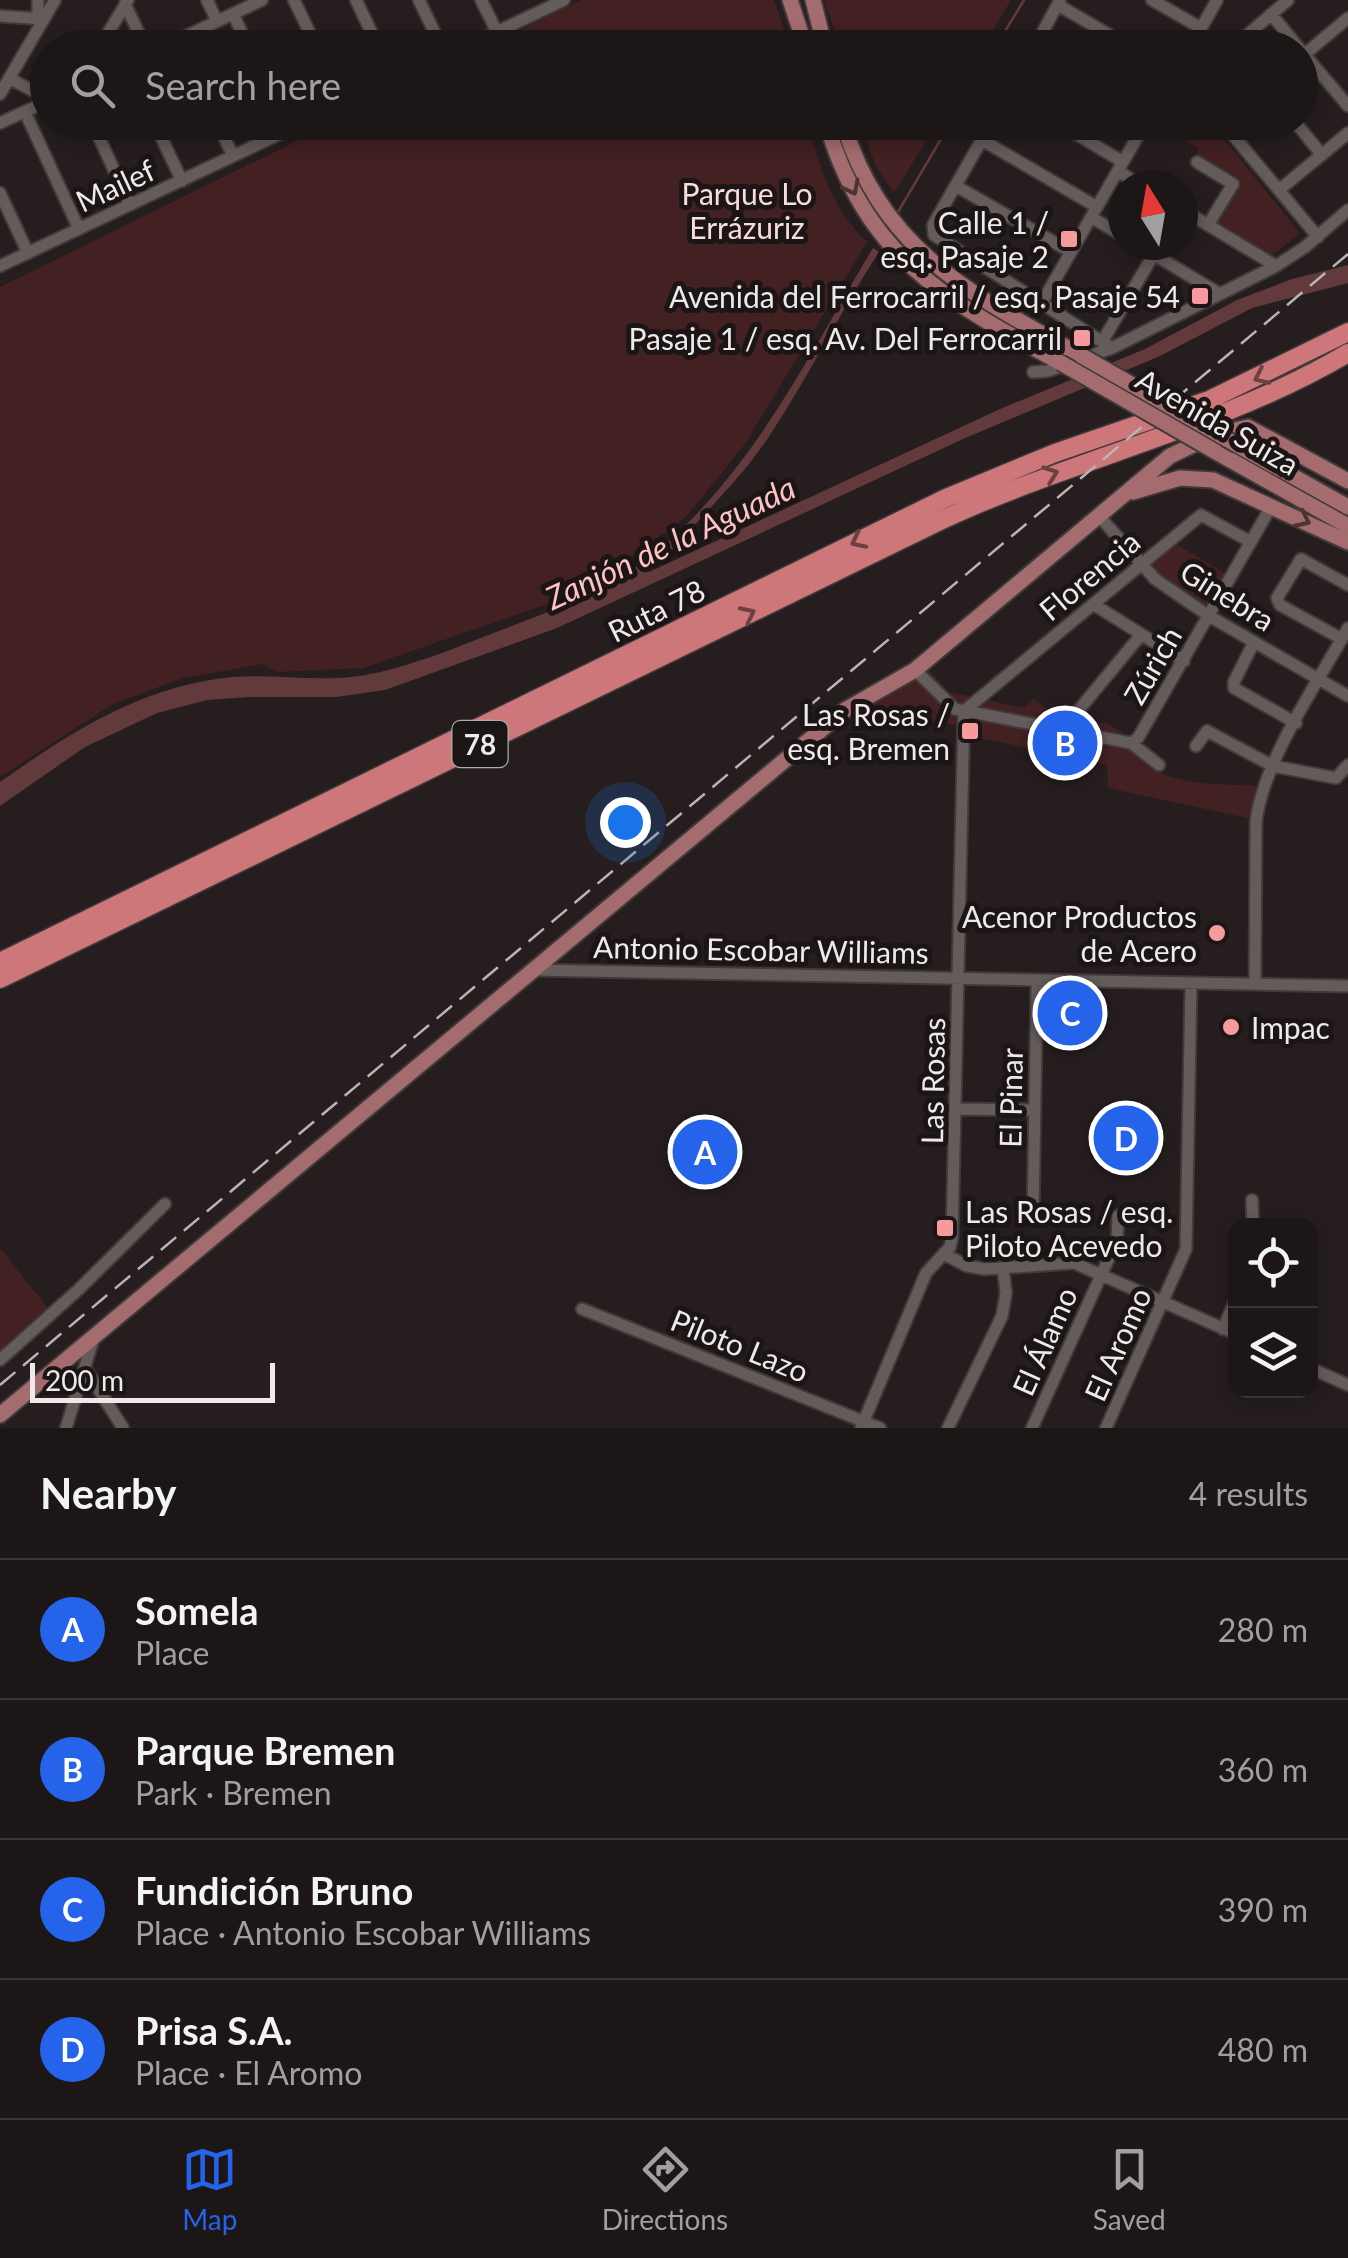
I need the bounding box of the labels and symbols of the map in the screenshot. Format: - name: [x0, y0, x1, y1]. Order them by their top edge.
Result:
- street label: Mailef: [70, 151, 161, 219]
- north arrow: [1108, 170, 1198, 260]
- park label: Parque Lo Errázuriz: [681, 175, 813, 245]
- one-way arrow: [840, 178, 859, 196]
- place label: Calle 1 / esq. Pasaje 2: [880, 204, 1049, 274]
- marker: Calle 1 / esq. Pasaje 2: [1058, 228, 1080, 250]
- place label: Avenida del Ferrocarril / esq. Pasaje 54: [669, 278, 1180, 314]
- marker: Avenida del Ferrocarril / esq. Pasaje 54: [1189, 285, 1211, 307]
- place label: Pasaje 1 / esq. Av. Del Ferrocarril: [629, 320, 1062, 356]
- marker: Pasaje 1 / esq. Av. Del Ferrocarril: [1071, 327, 1093, 349]
- street label: Avenida Suiza: [1130, 360, 1306, 482]
- one-way arrow: [1253, 364, 1271, 384]
- one-way arrow: [1042, 465, 1059, 485]
- water label: Zanjón de la Aguada: [538, 467, 801, 617]
- one-way arrow: [1292, 508, 1310, 528]
- street label: Florencia: [1031, 523, 1147, 627]
- one-way arrow: [851, 528, 869, 548]
- street label: Ginebra: [1174, 552, 1282, 638]
- street label: Ruta 78: [602, 571, 710, 649]
- one-way arrow: [738, 606, 756, 626]
- street label: Zúrich: [1116, 620, 1188, 710]
- place label: Las Rosas / esq. Bremen: [787, 696, 950, 766]
- pin: B: [1032, 706, 1098, 780]
- marker: Las Rosas / esq. Bremen: [959, 720, 981, 742]
- road number: 78: [452, 721, 508, 767]
- your location: [600, 797, 651, 848]
- place label: Acenor Productos de Acero: [962, 898, 1197, 968]
- marker: Acenor Productos de Acero: [1206, 922, 1228, 944]
- street label: Antonio Escobar Williams: [593, 928, 929, 970]
- pin: C: [1038, 976, 1102, 1050]
- place label: Impac: [1251, 1009, 1330, 1045]
- marker: Impac: [1220, 1016, 1242, 1038]
- street label: Las Rosas: [913, 1017, 951, 1145]
- street label: El Pinar: [991, 1048, 1029, 1148]
- pin: D: [1094, 1100, 1158, 1176]
- pin: A: [672, 1114, 738, 1190]
- place label: Las Rosas / esq. Piloto Acevedo: [965, 1193, 1173, 1263]
- marker: Las Rosas / esq. Piloto Acevedo: [934, 1217, 956, 1239]
- street label: El Álamo: [1004, 1281, 1084, 1401]
- street label: El Aromo: [1076, 1282, 1158, 1406]
- street label: Piloto Lazo: [666, 1301, 814, 1389]
- scale bar: [30, 1358, 275, 1402]

